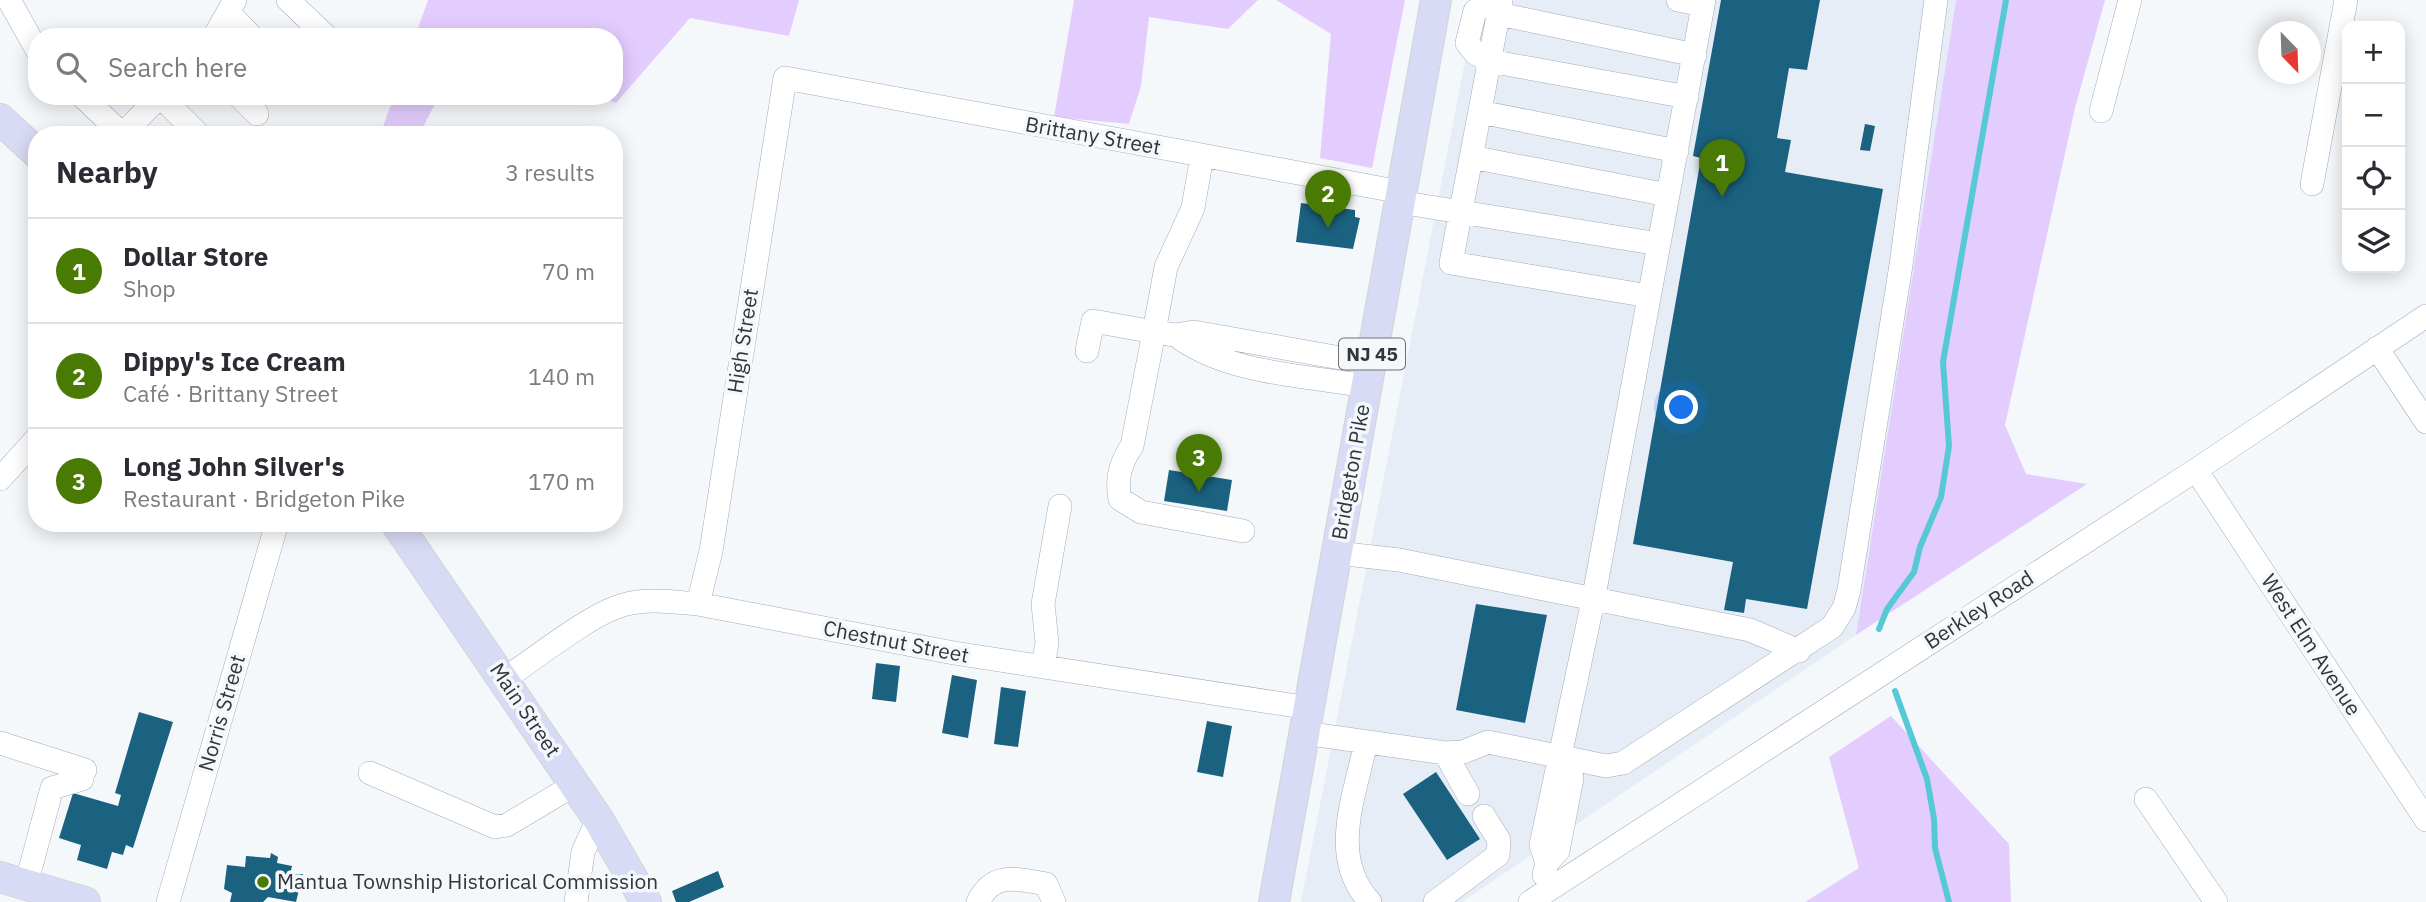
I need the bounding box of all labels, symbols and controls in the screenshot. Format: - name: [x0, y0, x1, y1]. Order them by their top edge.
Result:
- north arrow: [2258, 21, 2321, 84]
- map controls: [2342, 21, 2405, 273]
- button: +: [2342, 21, 2405, 84]
- search box: [28, 28, 623, 105]
- icon: search: [52, 48, 90, 86]
- text: Search here: [108, 50, 247, 84]
- button: −: [2342, 84, 2405, 147]
- street label: Brittany Street: [1023, 109, 1163, 161]
- pin: 1: [1699, 139, 1745, 197]
- button: locate: [2342, 147, 2405, 210]
- text: Nearby: [56, 152, 158, 191]
- text: 3 results: [505, 157, 595, 187]
- pin: 2: [1305, 170, 1351, 228]
- button: layers: [2342, 210, 2405, 273]
- text: Dollar Store: [123, 239, 268, 273]
- text: 1: [72, 256, 86, 286]
- text: 70 m: [542, 256, 595, 286]
- text: Shop: [123, 273, 176, 303]
- street label: High Street: [720, 286, 764, 395]
- road number: NJ 45: [1339, 338, 1405, 370]
- text: Dippy's Ice Cream: [123, 344, 346, 378]
- text: 2: [72, 361, 86, 391]
- text: 140 m: [528, 361, 595, 391]
- text: Café · Brittany Street: [123, 378, 338, 408]
- your location: [1664, 390, 1698, 424]
- street label: Bridgeton Pike: [1324, 402, 1376, 542]
- pin: 3: [1176, 434, 1222, 492]
- text: Long John Silver's: [123, 449, 345, 483]
- text: 3: [72, 466, 86, 496]
- text: 170 m: [528, 466, 595, 496]
- text: Restaurant · Bridgeton Pike: [123, 483, 405, 513]
- street label: Berkley Road: [1918, 563, 2038, 655]
- street label: West Elm Avenue: [2256, 568, 2368, 721]
- street label: Chestnut Street: [821, 613, 971, 669]
- street label: Norris Street: [191, 651, 251, 774]
- street label: Main Street: [484, 657, 568, 762]
- place label: Mantua Township Historical Commission: [277, 867, 658, 895]
- marker: Mantua Township Historical Commission: [255, 874, 271, 890]

